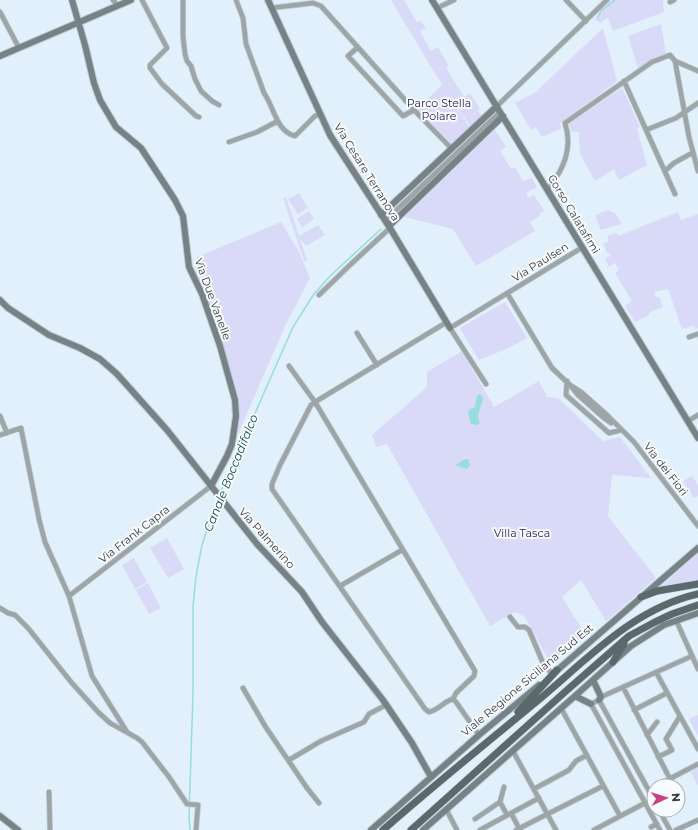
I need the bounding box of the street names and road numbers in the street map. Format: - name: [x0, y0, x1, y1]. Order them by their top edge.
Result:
- street label: Via Cesare Terranova: [331, 120, 403, 224]
- street label: Corso Calatafimi: [545, 172, 603, 256]
- street label: Via Paulsen: [509, 239, 571, 285]
- street label: Via Due Vanelle: [192, 256, 234, 342]
- street label: Via dei Fiori: [641, 440, 691, 498]
- street label: Via Frank Capra: [96, 502, 172, 566]
- street label: Via Palmerino: [236, 505, 298, 571]
- street label: Viale Regione Siciliana Sud Est: [458, 620, 596, 739]

